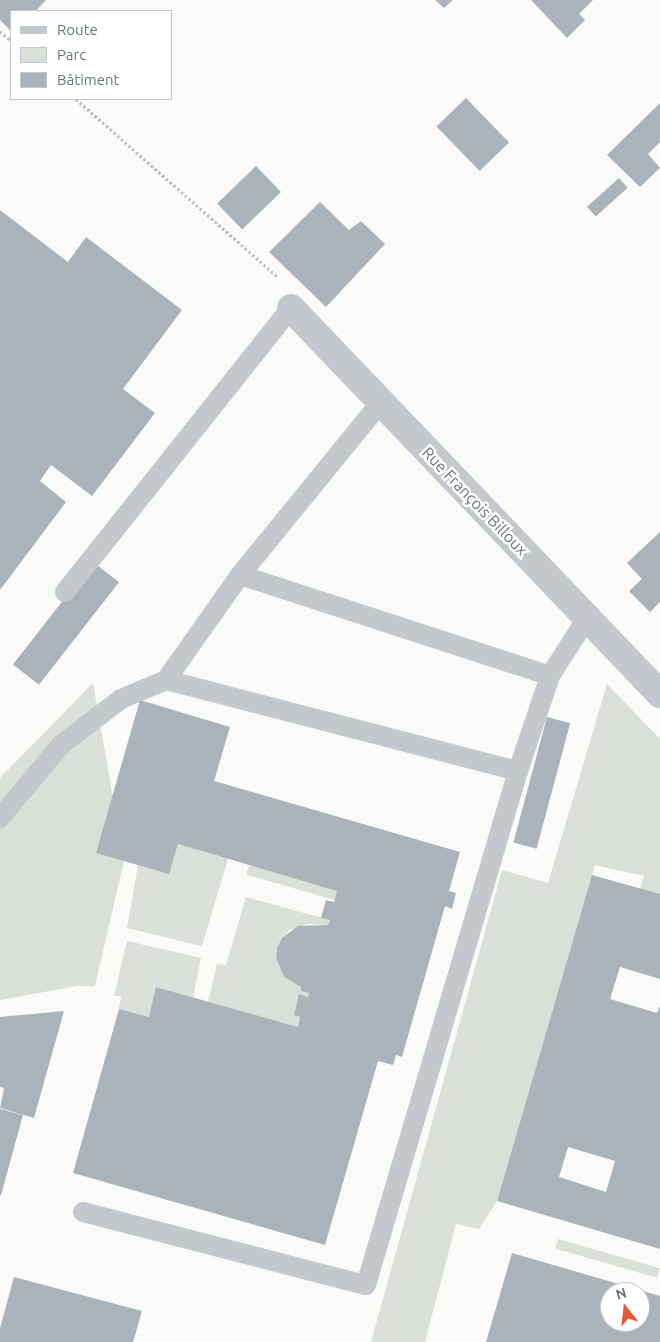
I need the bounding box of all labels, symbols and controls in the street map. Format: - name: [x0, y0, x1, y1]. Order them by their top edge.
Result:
- legend: [10, 10, 172, 100]
- text: Route: [57, 21, 98, 38]
- text: Parc: [57, 46, 86, 63]
- text: Bâtiment: [57, 71, 119, 88]
- street label: Rue François Billoux: [418, 443, 532, 559]
- north arrow: [600, 1282, 650, 1332]
- text: N: [614, 1284, 628, 1303]

